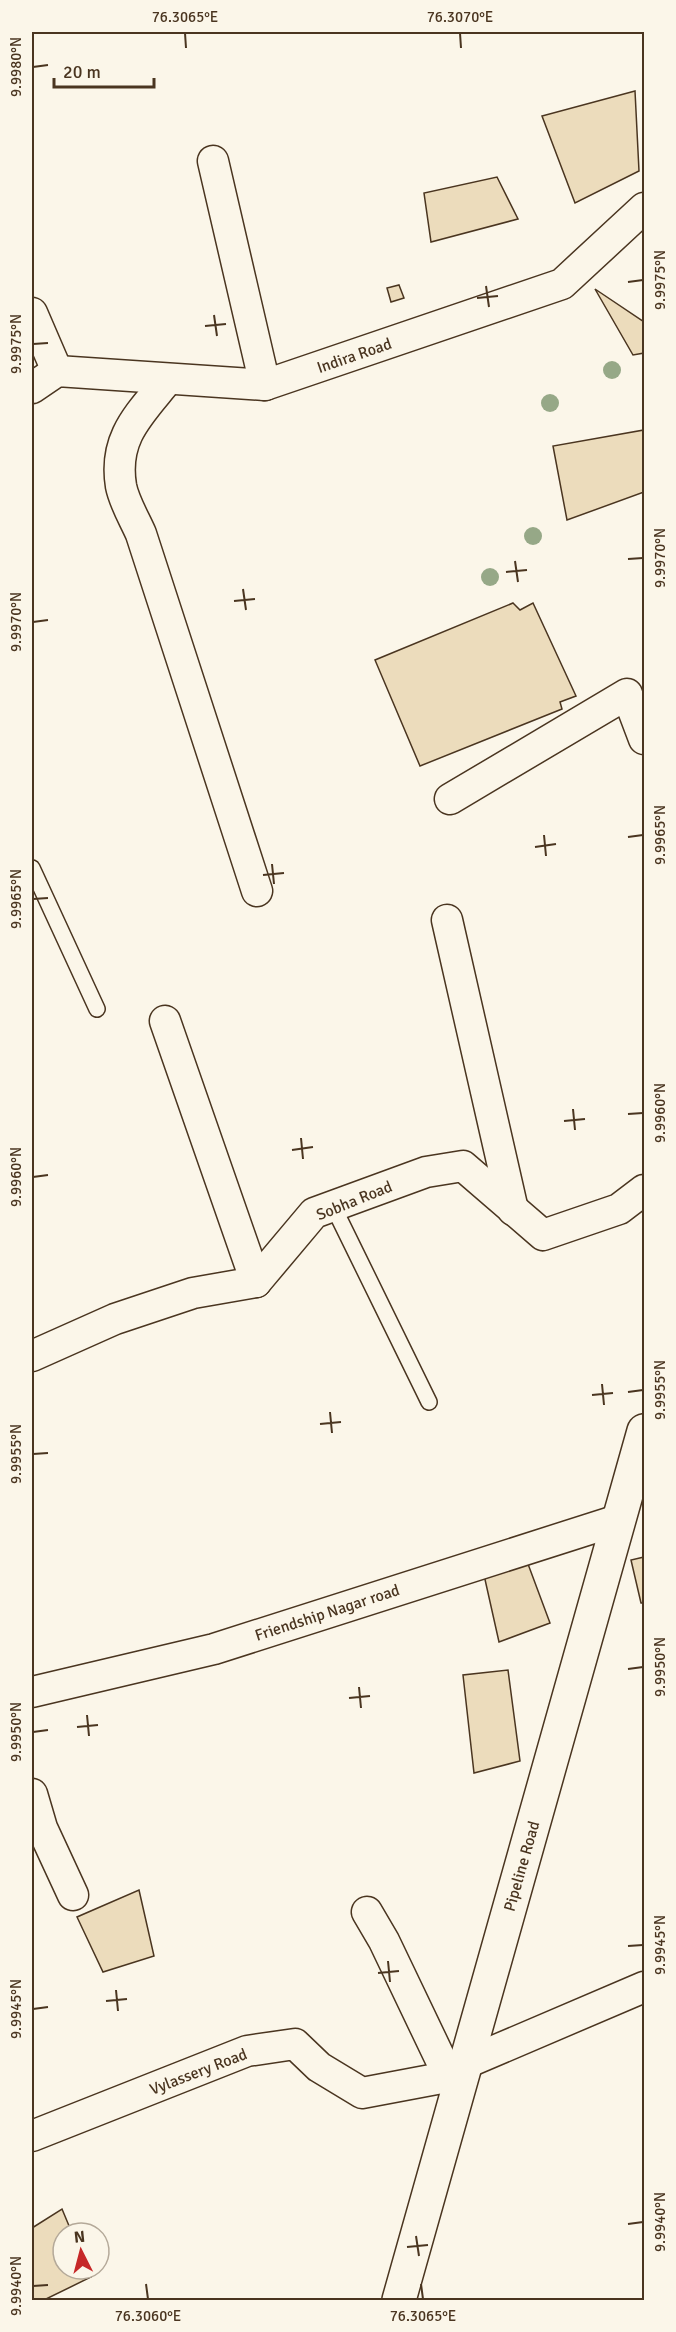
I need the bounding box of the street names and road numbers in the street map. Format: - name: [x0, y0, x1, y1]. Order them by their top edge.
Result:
- street label: Indira Road: [314, 334, 394, 378]
- street label: Sobha Road: [313, 1177, 395, 1225]
- street label: Friendship Nagar road: [252, 1580, 402, 1646]
- street label: Pipeline Road: [499, 1819, 544, 1914]
- street label: Vylassery Road: [147, 2044, 250, 2100]

